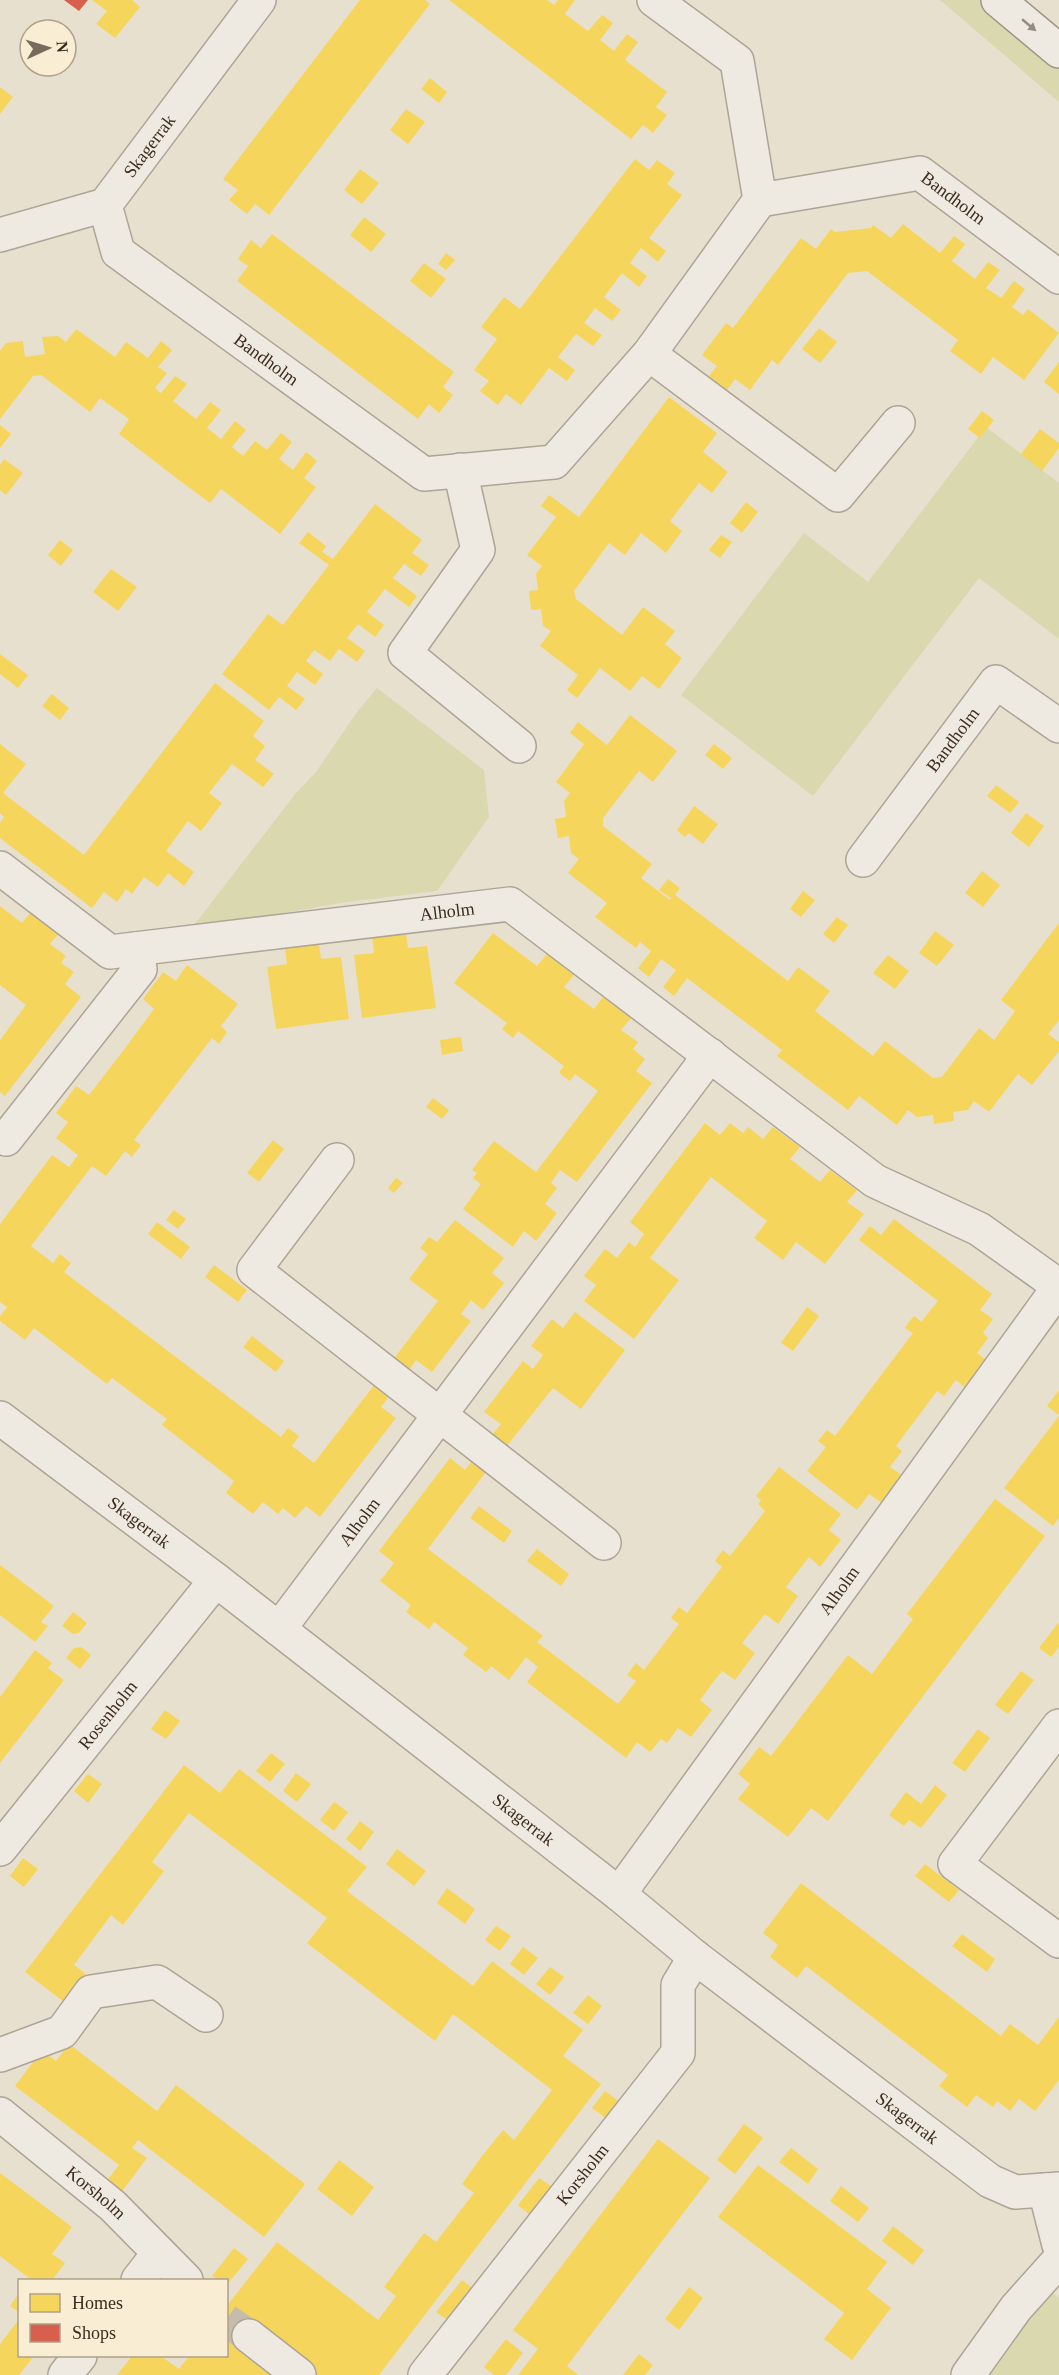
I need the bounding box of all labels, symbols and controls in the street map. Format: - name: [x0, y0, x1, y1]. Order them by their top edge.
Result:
- north arrow: [18, 18, 78, 78]
- one-way arrow: [1021, 19, 1037, 32]
- text: N: [54, 41, 71, 54]
- street label: Skagerrak: [119, 111, 179, 181]
- street label: Bandholm: [917, 168, 989, 228]
- street label: Bandholm: [230, 329, 303, 390]
- street label: Bandholm: [922, 704, 983, 776]
- street label: Alholm: [419, 898, 476, 925]
- street label: Skagerrak: [104, 1492, 174, 1552]
- street label: Alholm: [335, 1494, 384, 1550]
- street label: Alholm: [815, 1562, 863, 1619]
- street label: Rosenholm: [74, 1677, 141, 1753]
- street label: Skagerrak: [489, 1789, 559, 1850]
- street label: Skagerrak: [872, 2088, 942, 2148]
- street label: Korsholm: [552, 2140, 613, 2209]
- street label: Korsholm: [62, 2162, 130, 2223]
- legend: [18, 2279, 228, 2357]
- text: Homes: [72, 2293, 123, 2313]
- text: Shops: [72, 2323, 116, 2343]

